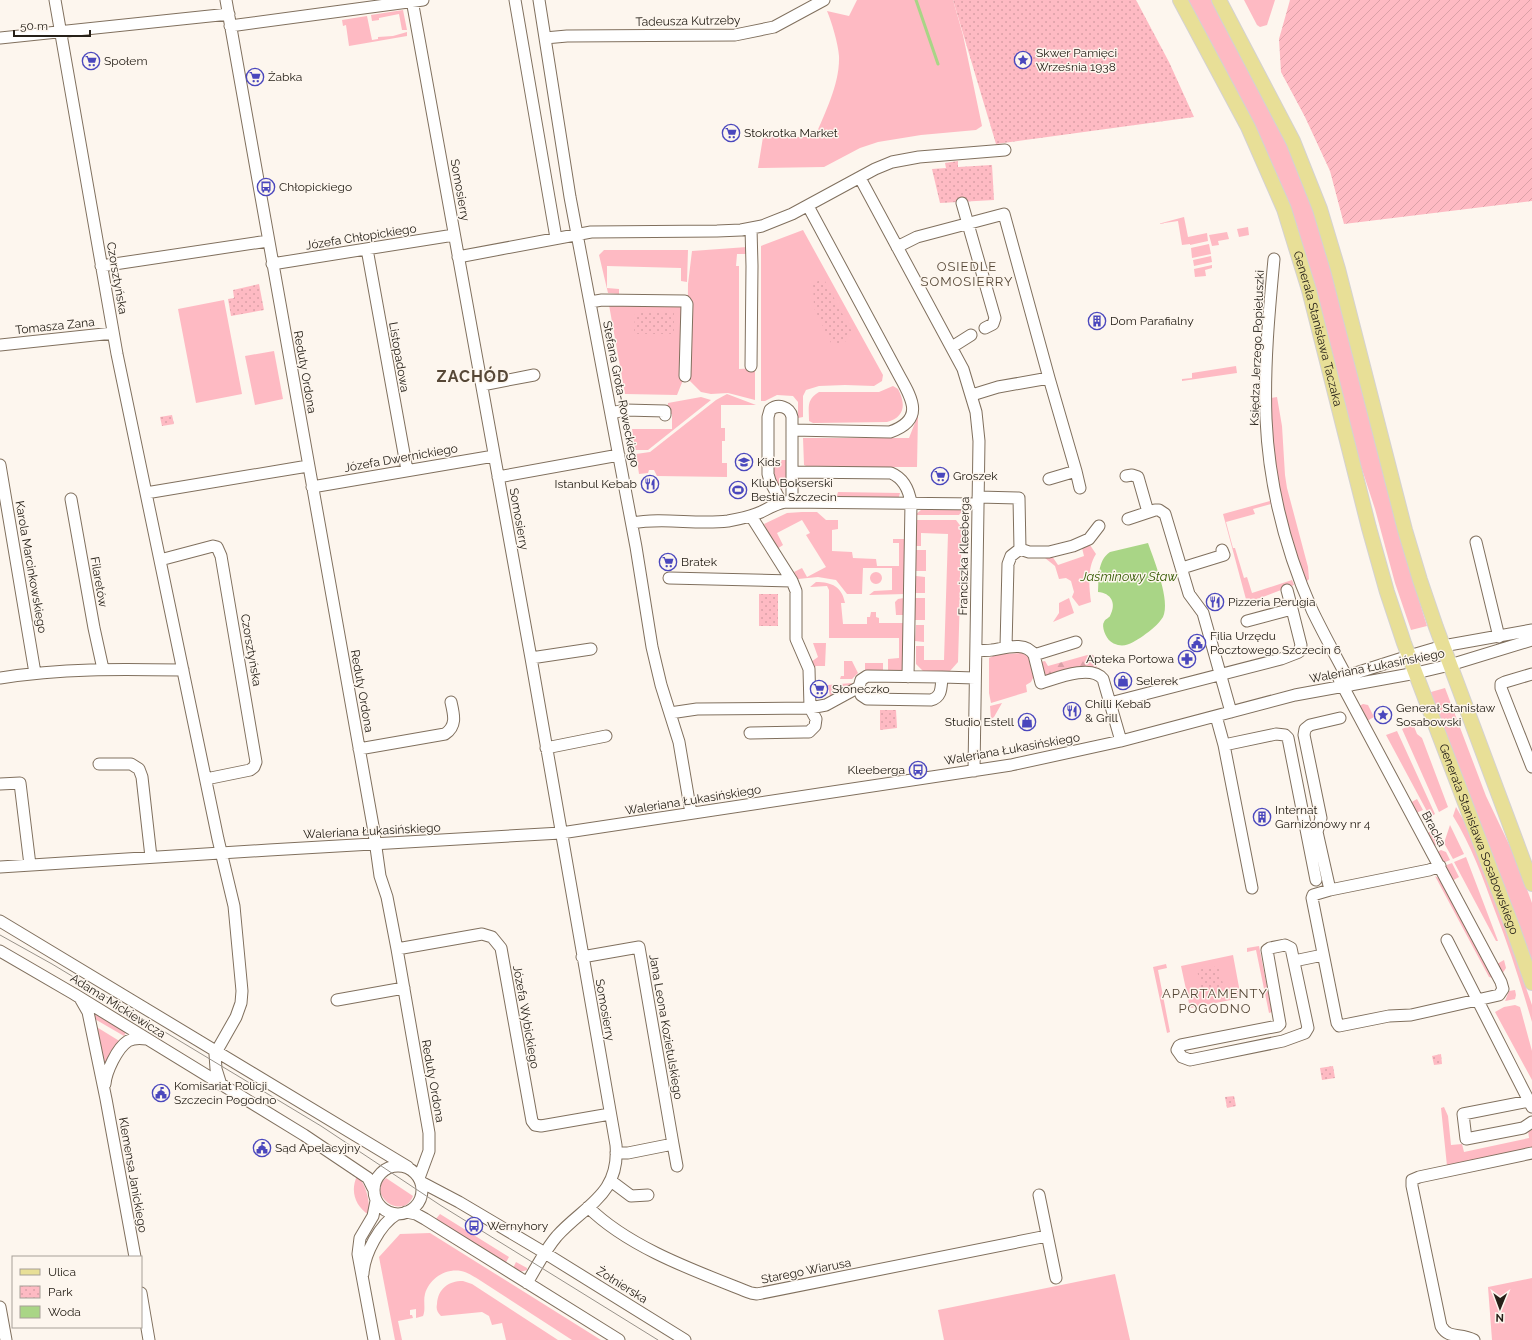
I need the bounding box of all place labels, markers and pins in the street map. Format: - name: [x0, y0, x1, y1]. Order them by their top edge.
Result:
- place label: Skwer Pamięci Września 1938: [1036, 46, 1117, 74]
- place icon: Skwer Pamięci Września 1938: [1013, 50, 1033, 70]
- supermarket icon: Społem: [81, 51, 101, 71]
- place label: Społem: [104, 54, 147, 68]
- supermarket icon: Żabka: [245, 67, 265, 87]
- place label: Żabka: [268, 70, 302, 84]
- supermarket icon: Stokrotka Market: [721, 123, 741, 143]
- place label: Stokrotka Market: [744, 126, 838, 140]
- bus stop icon: Chłopickiego: [256, 177, 276, 197]
- place label: Chłopickiego: [279, 180, 352, 194]
- building icon: Dom Parafialny: [1087, 311, 1107, 331]
- place label: Dom Parafialny: [1110, 314, 1194, 328]
- school or university icon: Kids: [734, 452, 754, 472]
- place label: Kids: [757, 455, 781, 469]
- supermarket icon: Groszek: [930, 466, 950, 486]
- place label: Groszek: [953, 469, 998, 483]
- restaurant icon: Istanbul Kebab: [640, 474, 660, 494]
- place label: Klub Bokserski Bestia Szczecin: [751, 476, 837, 504]
- place label: Istanbul Kebab: [555, 477, 637, 491]
- sports icon: Klub Bokserski Bestia Szczecin: [728, 480, 748, 500]
- supermarket icon: Bratek: [658, 552, 678, 572]
- place label: Bratek: [681, 555, 718, 569]
- restaurant icon: Pizzeria Perugia: [1205, 592, 1225, 612]
- place label: Pizzeria Perugia: [1228, 595, 1316, 609]
- place label: Filia Urzędu Pocztowego Szczecin 6: [1210, 629, 1341, 657]
- public building icon: Filia Urzędu Pocztowego Szczecin 6: [1187, 633, 1207, 653]
- pharmacy icon: Apteka Portowa: [1177, 649, 1197, 669]
- place label: Apteka Portowa: [1086, 652, 1174, 666]
- shop icon: Selerek: [1113, 671, 1133, 691]
- place label: Selerek: [1136, 674, 1179, 688]
- supermarket icon: Słoneczko: [809, 679, 829, 699]
- place label: Słoneczko: [832, 682, 890, 696]
- place label: Chilli Kebab & Grill: [1085, 697, 1151, 725]
- restaurant icon: Chilli Kebab & Grill: [1062, 701, 1082, 721]
- place label: Generał Stanisław Sosabowski: [1396, 701, 1496, 729]
- place icon: Generał Stanisław Sosabowski: [1373, 705, 1393, 725]
- shop icon: Studio Estell: [1017, 712, 1037, 732]
- place label: Studio Estell: [945, 715, 1015, 729]
- bus stop icon: Kleeberga: [908, 760, 928, 780]
- place label: Kleeberga: [847, 763, 905, 777]
- place label: Internat Garnizonowy nr 4: [1275, 803, 1371, 831]
- building icon: Internat Garnizonowy nr 4: [1252, 807, 1272, 827]
- place label: Komisariat Policji Szczecin Pogodno: [174, 1079, 276, 1107]
- public building icon: Komisariat Policji Szczecin Pogodno: [151, 1083, 171, 1103]
- public building icon: Sąd Apelacyjny: [252, 1138, 272, 1158]
- place label: Sąd Apelacyjny: [275, 1141, 361, 1155]
- bus stop icon: Wernyhory: [464, 1216, 484, 1236]
- place label: Wernyhory: [487, 1219, 549, 1233]

